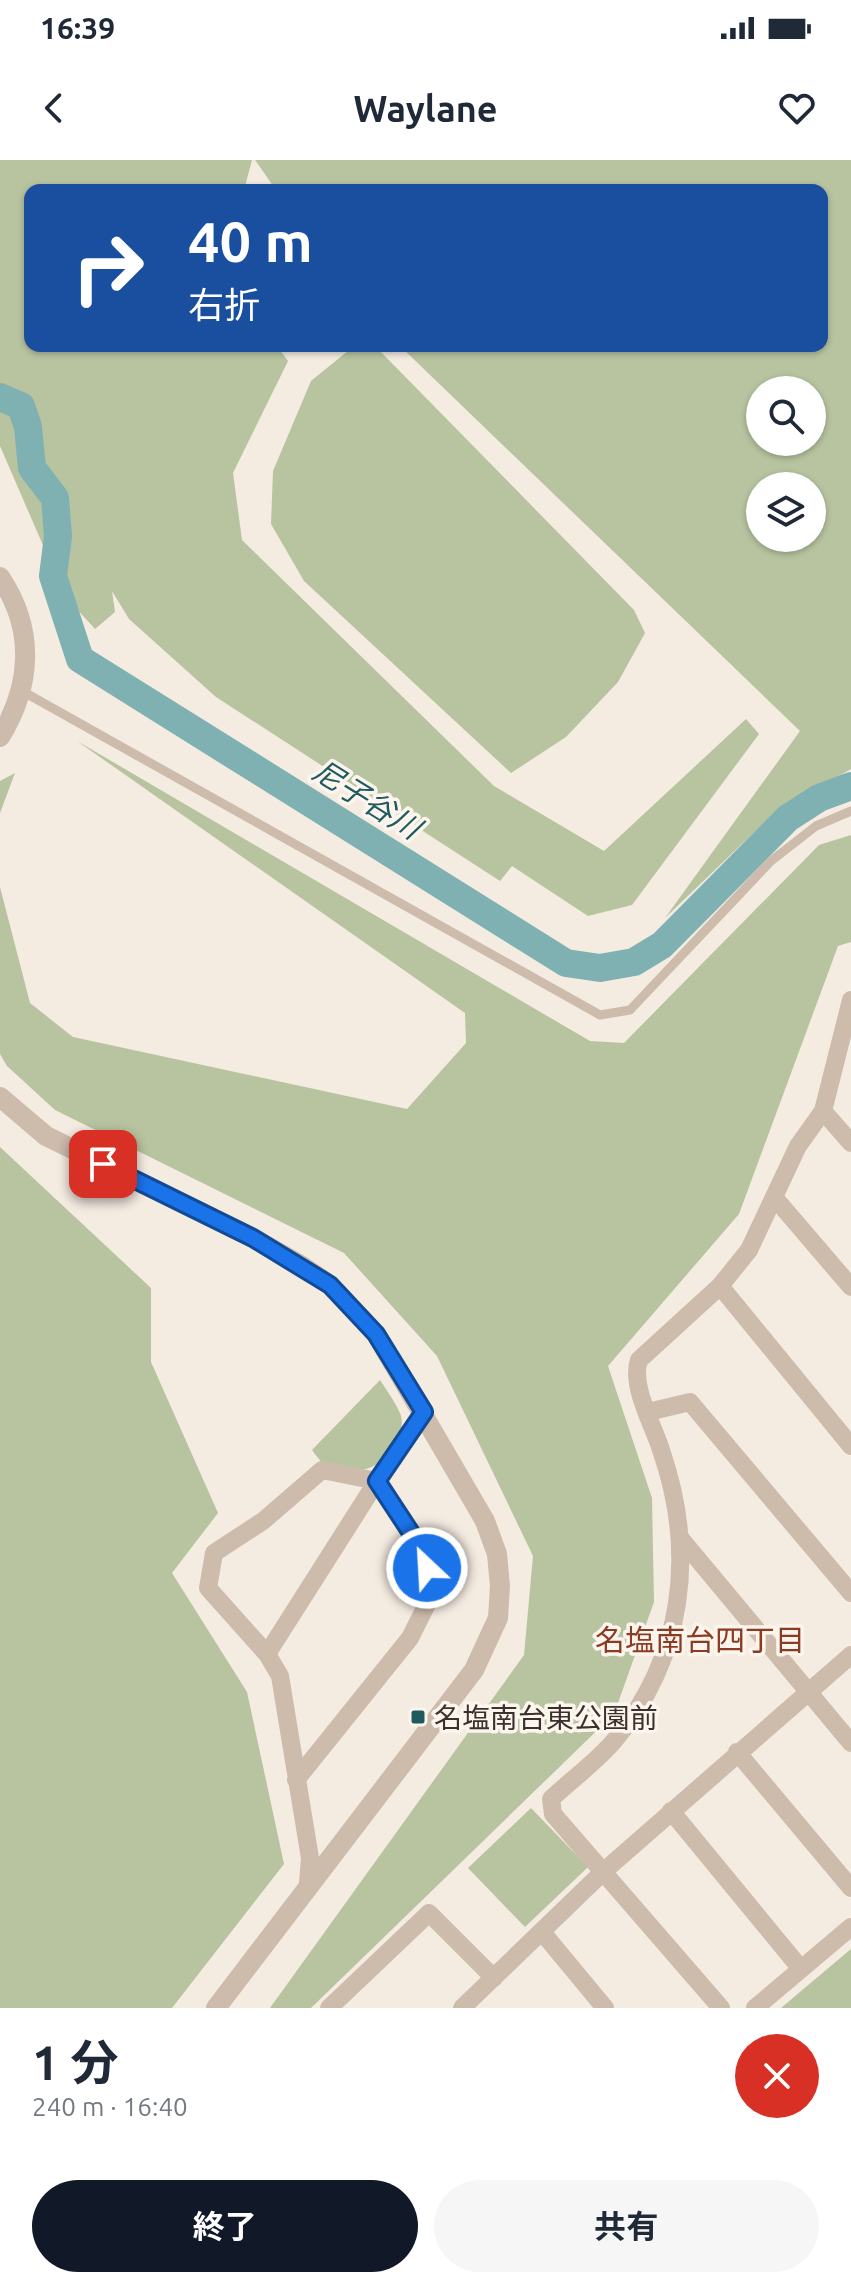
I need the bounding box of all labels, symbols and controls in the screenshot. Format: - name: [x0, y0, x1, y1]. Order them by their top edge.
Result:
- text: 16:39: [40, 11, 115, 45]
- icon: back: [32, 86, 76, 130]
- icon: heart: [775, 86, 819, 130]
- text: Waylane: [354, 88, 497, 129]
- text: 40 m: [188, 210, 313, 273]
- icon: right: [56, 216, 160, 320]
- text: 右折: [188, 284, 260, 325]
- map controls: [746, 376, 826, 552]
- button: search: [746, 376, 826, 456]
- button: layers: [746, 472, 826, 552]
- water label: 尼子谷川: [307, 753, 429, 847]
- pin: [69, 1130, 137, 1198]
- icon: arrive: [81, 1142, 125, 1186]
- position arrow: [385, 1526, 469, 1610]
- district label: 名塩南台四丁目: [595, 1623, 805, 1657]
- place label: 名塩南台東公園前: [434, 1702, 658, 1733]
- marker: 名塩南台東公園前: [409, 1708, 427, 1726]
- button: close: [735, 2034, 819, 2118]
- text: 1 分: [32, 2035, 118, 2089]
- text: 240 m · 16:40: [32, 2092, 188, 2121]
- button: 終了: [32, 2180, 418, 2272]
- button: 共有: [434, 2180, 819, 2272]

